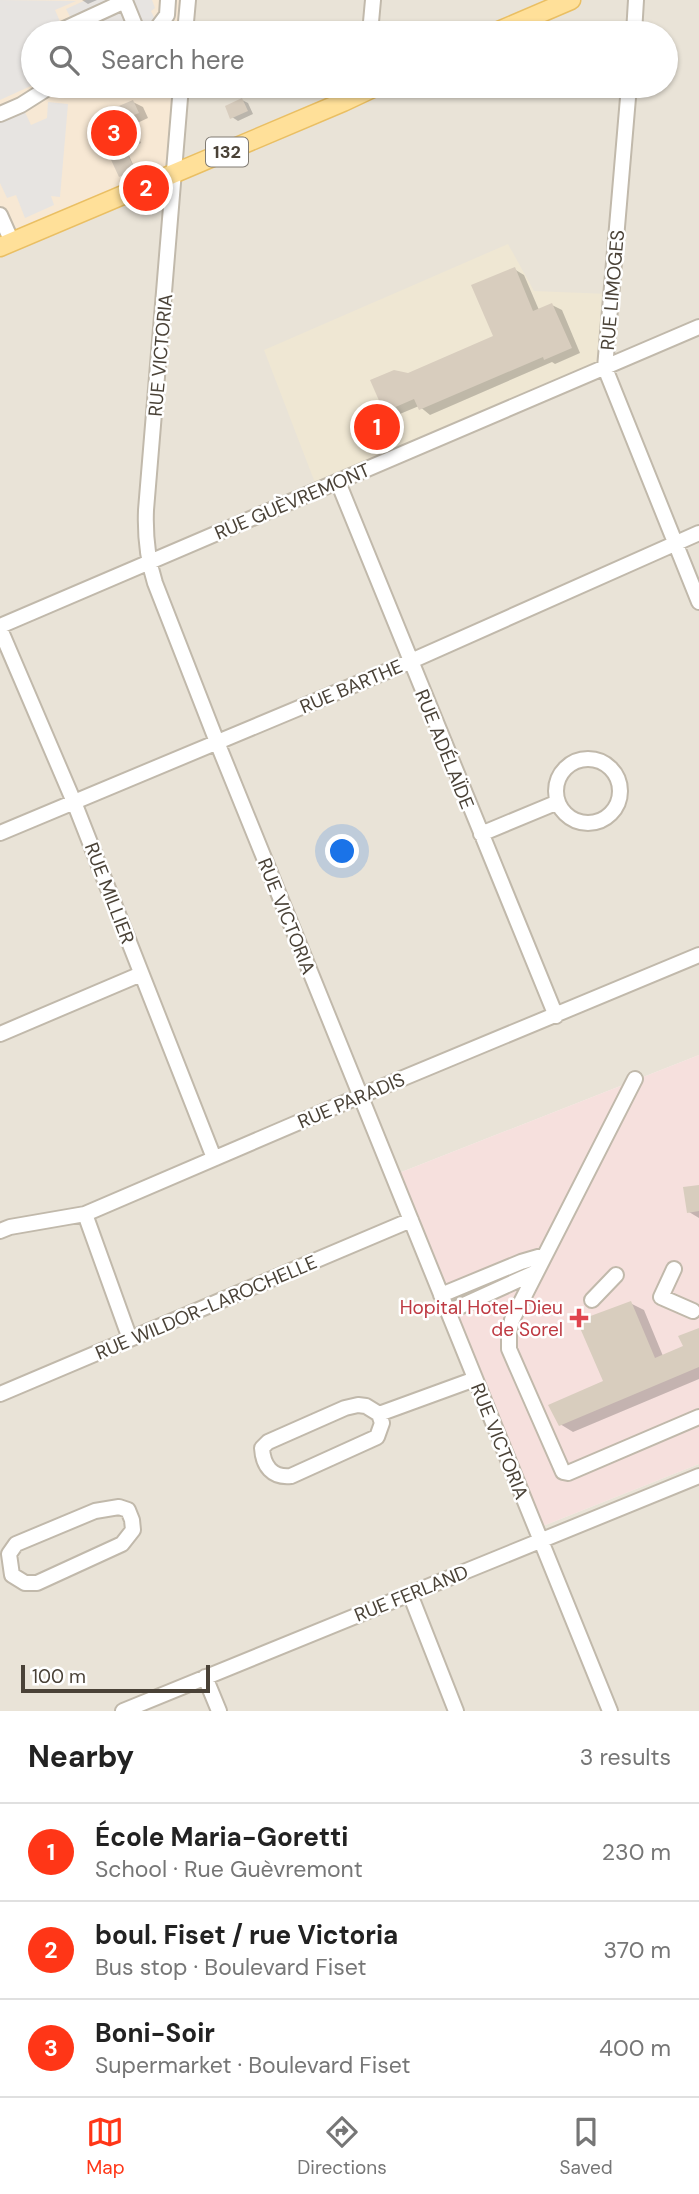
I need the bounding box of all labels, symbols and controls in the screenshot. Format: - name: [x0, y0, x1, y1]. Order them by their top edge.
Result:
- search box: [21, 21, 678, 98]
- icon: search: [45, 41, 83, 79]
- text: Search here: [101, 43, 244, 77]
- pin: 3: [91, 107, 137, 159]
- road number: 132: [206, 138, 248, 167]
- pin: 2: [123, 162, 169, 214]
- street label: RUE LIMOGES: [595, 229, 630, 351]
- street label: RUE VICTORIA: [143, 292, 178, 417]
- pin: 1: [354, 401, 400, 453]
- street label: RUE GUÈVREMONT: [211, 457, 374, 545]
- street label: RUE BARTHE: [296, 654, 406, 719]
- street label: RUE ADÉLAÏDE: [409, 686, 480, 813]
- your location: [325, 834, 359, 868]
- street label: RUE MILLIER: [79, 839, 140, 947]
- street label: RUE VICTORIA: [252, 854, 321, 978]
- street label: RUE PARADIS: [294, 1067, 409, 1134]
- street label: RUE WILDOR-LAROCHELLE: [92, 1249, 321, 1366]
- place label: Hopital Hotel-Dieu de Sorel: [400, 1295, 563, 1342]
- marker: Hopital Hotel-Dieu de Sorel: [569, 1308, 589, 1328]
- street label: RUE VICTORIA: [465, 1379, 534, 1503]
- street label: RUE FERLAND: [351, 1559, 472, 1628]
- scale bar: [21, 1662, 210, 1694]
- text: 100 m: [32, 1664, 86, 1689]
- text: Nearby: [28, 1737, 134, 1776]
- text: 3 results: [580, 1742, 671, 1772]
- text: École Maria-Goretti: [95, 1820, 348, 1854]
- text: 1: [47, 1837, 55, 1867]
- text: 230 m: [602, 1837, 671, 1867]
- text: School · Rue Guèvremont: [95, 1854, 363, 1884]
- text: boul. Fiset / rue Victoria: [95, 1918, 398, 1952]
- text: 2: [44, 1935, 58, 1965]
- text: 370 m: [603, 1935, 671, 1965]
- text: Bus stop · Boulevard Fiset: [95, 1952, 366, 1982]
- text: Boni-Soir: [95, 2016, 215, 2050]
- text: 3: [44, 2033, 58, 2063]
- text: 400 m: [599, 2033, 671, 2063]
- text: Supermarket · Boulevard Fiset: [95, 2050, 410, 2080]
- tab: Map: [86, 2113, 125, 2180]
- tab: Directions: [297, 2113, 387, 2180]
- tab: Saved: [559, 2113, 613, 2180]

